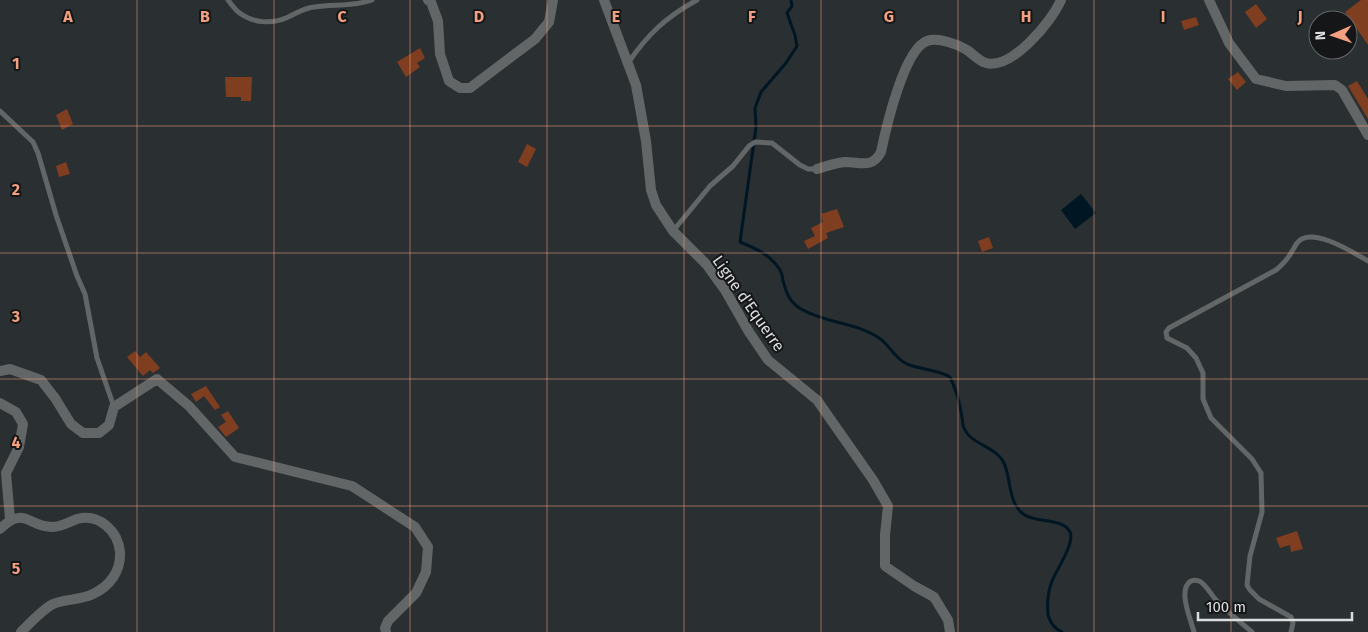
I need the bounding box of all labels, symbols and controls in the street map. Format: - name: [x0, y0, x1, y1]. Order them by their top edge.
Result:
- text: A: [62, 7, 73, 26]
- text: B: [200, 7, 210, 26]
- text: C: [337, 7, 347, 26]
- text: D: [474, 7, 484, 26]
- text: E: [612, 7, 620, 26]
- text: F: [748, 7, 756, 26]
- text: G: [884, 7, 894, 26]
- text: H: [1021, 7, 1031, 26]
- text: I: [1161, 7, 1165, 26]
- text: J: [1296, 7, 1303, 26]
- north arrow: [1308, 10, 1358, 60]
- text: N: [1312, 30, 1329, 40]
- text: 1: [12, 54, 20, 73]
- text: 2: [12, 180, 20, 199]
- street label: Ligne d'Equerre: [709, 252, 789, 355]
- text: 3: [11, 307, 20, 326]
- text: 4: [11, 433, 21, 452]
- text: 5: [12, 559, 21, 578]
- scale bar: [1198, 590, 1352, 622]
- text: 100 m: [1206, 598, 1246, 616]

